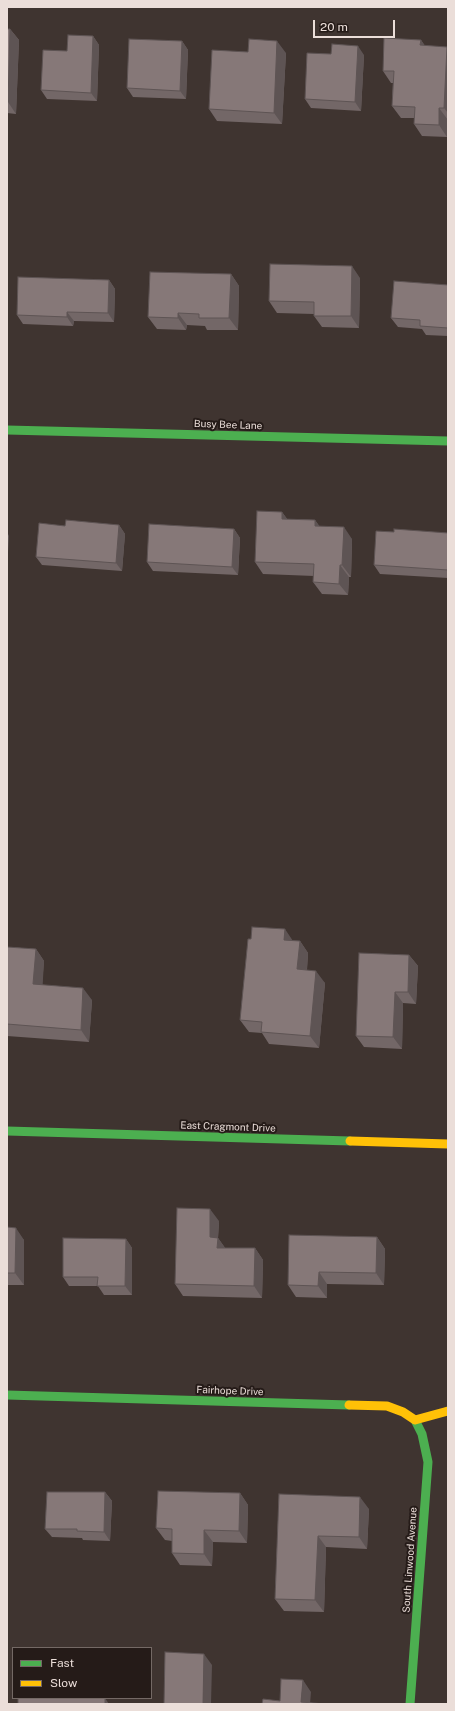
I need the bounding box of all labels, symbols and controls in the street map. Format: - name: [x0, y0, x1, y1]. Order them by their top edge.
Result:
- scale bar: [315, 12, 397, 38]
- text: 20 m: [320, 20, 348, 34]
- street label: Busy Bee Lane: [194, 418, 262, 432]
- street label: East Cragmont Drive: [180, 1119, 276, 1135]
- street label: Fairhope Drive: [196, 1384, 264, 1398]
- street label: South Linwood Avenue: [400, 1507, 420, 1613]
- legend: [12, 1647, 152, 1699]
- text: Fast: [50, 1656, 74, 1670]
- text: Slow: [50, 1676, 77, 1690]

